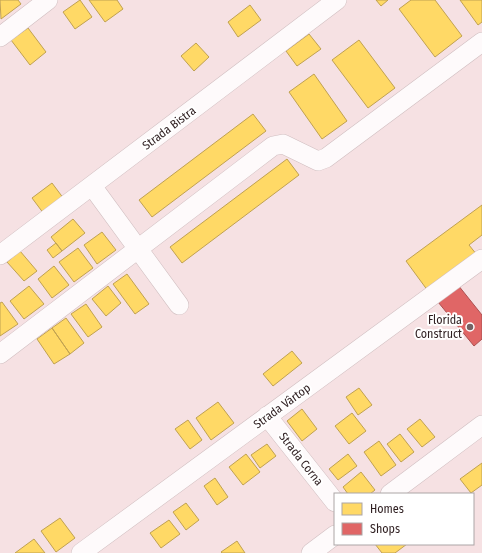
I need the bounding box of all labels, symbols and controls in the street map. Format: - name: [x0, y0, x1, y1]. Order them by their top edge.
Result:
- street label: Strada Bistra: [140, 103, 198, 153]
- place label: Florida Construct: [415, 313, 462, 341]
- marker: Florida Construct: [465, 322, 475, 332]
- street label: Strada Vârtop: [251, 381, 313, 431]
- street label: Strada Corna: [276, 430, 326, 488]
- legend: [334, 493, 474, 545]
- text: Homes: [370, 502, 404, 516]
- text: Shops: [370, 522, 400, 536]

